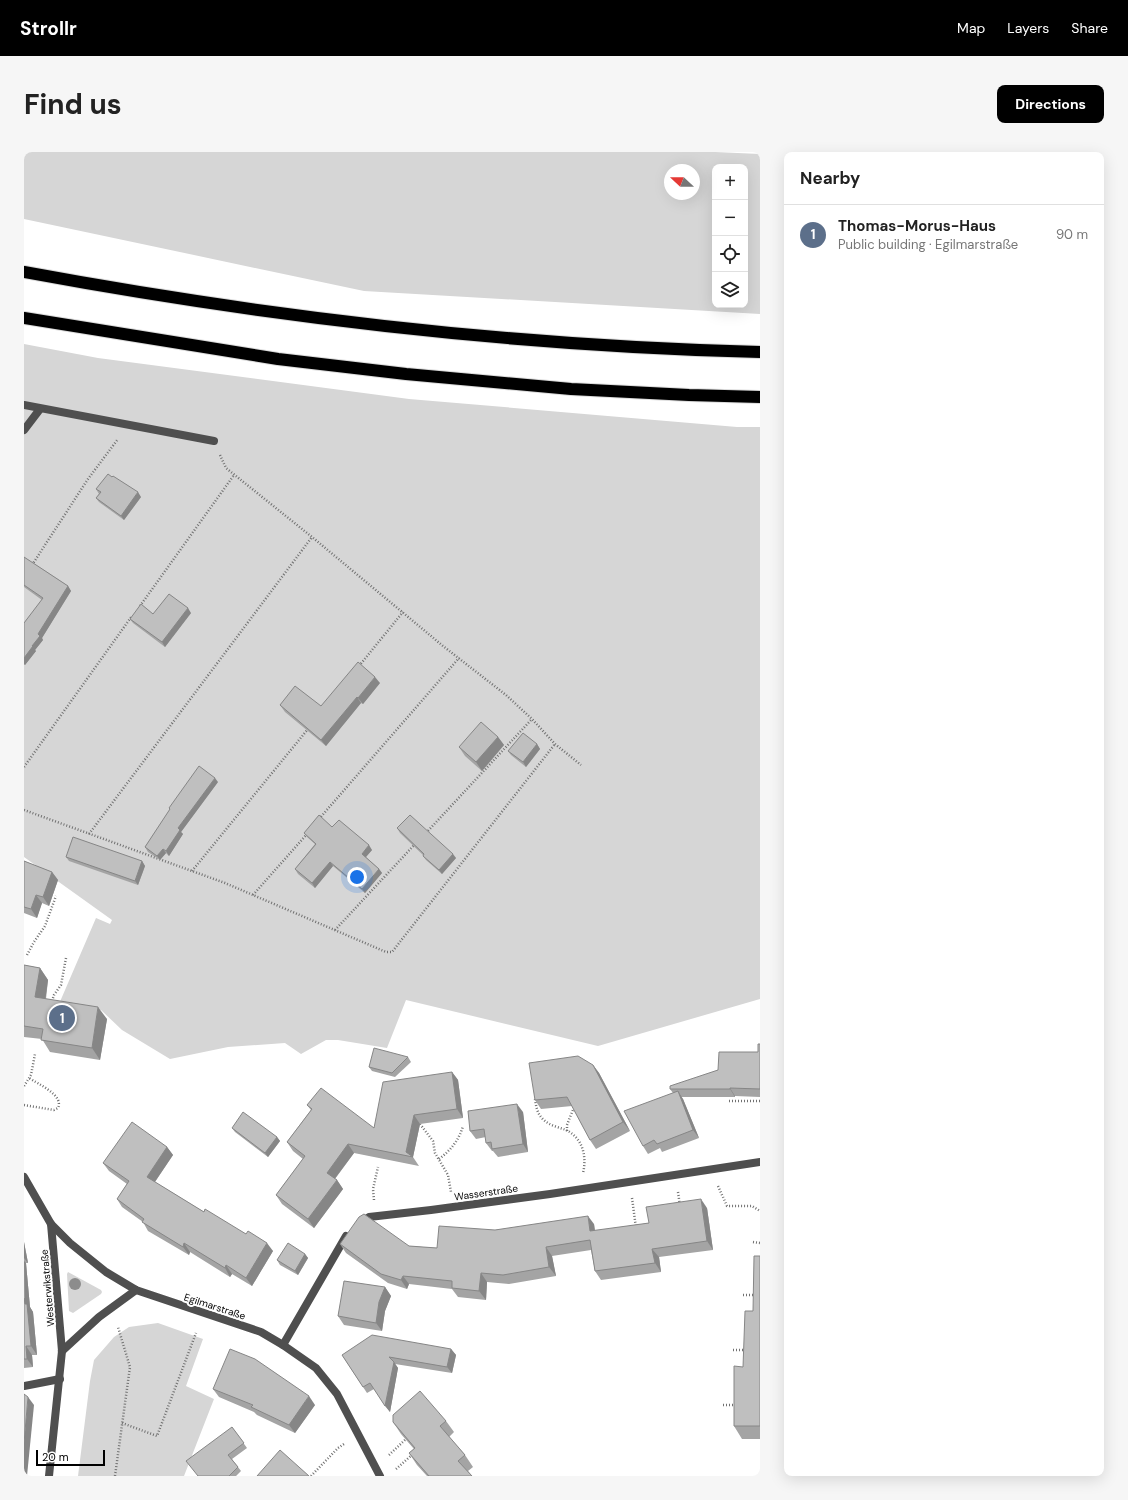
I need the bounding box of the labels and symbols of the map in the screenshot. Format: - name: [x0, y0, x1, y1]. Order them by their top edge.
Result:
- north arrow: [664, 164, 700, 200]
- your location: [347, 867, 367, 887]
- pin: 1: [49, 1003, 75, 1033]
- street label: Wasserstraße: [453, 1182, 519, 1203]
- street label: Westerwikstraße: [38, 1248, 57, 1327]
- street label: Egilmarstraße: [182, 1290, 248, 1323]
- scale bar: [36, 1448, 105, 1467]

